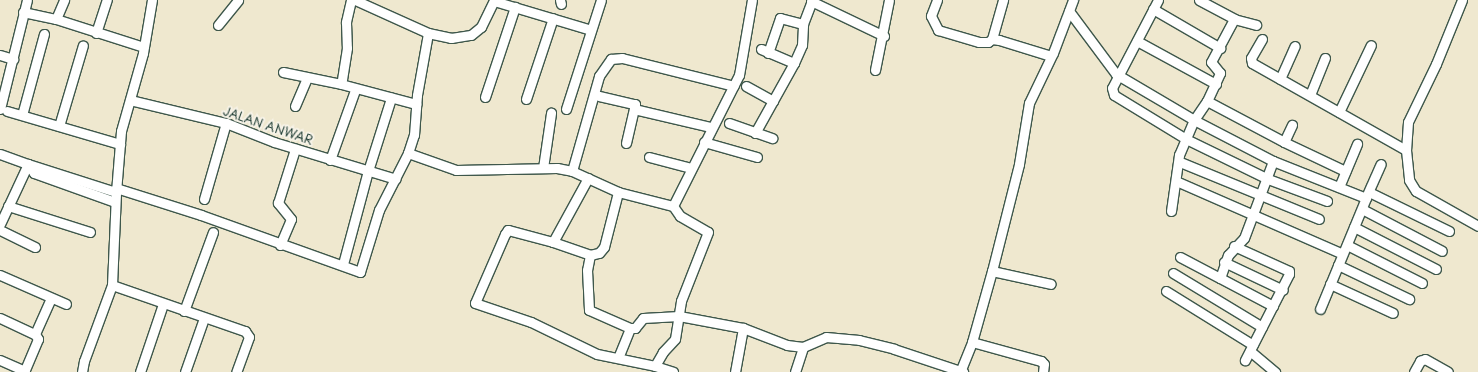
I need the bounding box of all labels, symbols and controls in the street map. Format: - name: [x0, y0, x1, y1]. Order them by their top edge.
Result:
- street label: JALAN ANWAR: [222, 104, 314, 148]

